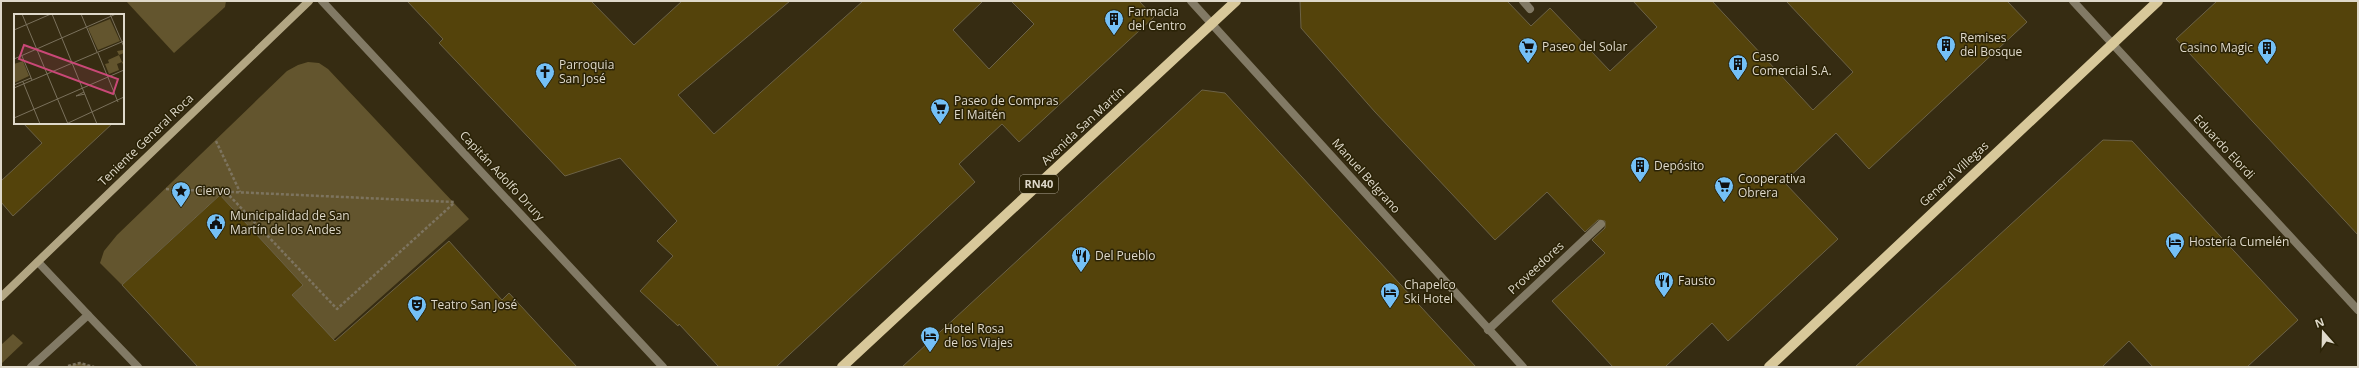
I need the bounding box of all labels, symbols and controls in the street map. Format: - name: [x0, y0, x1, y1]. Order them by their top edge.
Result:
- place label: Farmacia del Centro: [1128, 3, 1186, 34]
- building icon: Farmacia del Centro: [1103, 8, 1125, 36]
- inset map: [14, 14, 124, 124]
- place label: Remises del Bosque: [1960, 29, 2023, 60]
- building icon: Remises del Bosque: [1935, 34, 1957, 62]
- supermarket icon: Paseo del Solar: [1517, 36, 1539, 64]
- building icon: Casino Magic: [2256, 37, 2278, 65]
- place label: Paseo del Solar: [1542, 38, 1627, 55]
- place label: Casino Magic: [2180, 39, 2253, 56]
- place label: Caso Comercial S.A.: [1752, 48, 1832, 79]
- building icon: Caso Comercial S.A.: [1727, 53, 1749, 81]
- place label: Parroquia San José: [559, 56, 614, 87]
- church icon: Parroquia San José: [534, 61, 556, 89]
- street label: Avenida San Martín: [1037, 82, 1128, 169]
- street label: Teniente General Roca: [94, 90, 197, 190]
- place label: Paseo de Compras El Maitén: [954, 92, 1059, 123]
- supermarket icon: Paseo de Compras El Maitén: [929, 97, 951, 125]
- street label: Eduardo Elordi: [2190, 111, 2259, 183]
- street label: Capitán Adolfo Drury: [456, 127, 549, 225]
- street label: Manuel Belgrano: [1328, 135, 1405, 217]
- street label: General Villegas: [1915, 137, 1992, 210]
- building icon: Depósito: [1629, 155, 1651, 183]
- place label: Depósito: [1654, 157, 1704, 174]
- place label: Cooperativa Obrera: [1738, 170, 1806, 201]
- road number: RN40: [1020, 175, 1058, 193]
- supermarket icon: Cooperativa Obrera: [1713, 175, 1735, 203]
- place icon: Ciervo: [170, 180, 192, 208]
- place label: Ciervo: [195, 182, 230, 199]
- place label: Municipalidad de San Martín de los Andes: [230, 207, 350, 238]
- public building icon: Municipalidad de San Martín de los Andes: [205, 212, 227, 240]
- hotel icon: Hostería Cumelén: [2164, 231, 2186, 259]
- place label: Hostería Cumelén: [2189, 233, 2289, 250]
- street label: Proveedores: [1504, 237, 1568, 298]
- restaurant icon: Del Pueblo: [1070, 245, 1092, 273]
- place label: Del Pueblo: [1095, 247, 1156, 264]
- restaurant icon: Fausto: [1653, 270, 1675, 298]
- place label: Fausto: [1678, 272, 1715, 289]
- place label: Chapelco Ski Hotel: [1404, 276, 1456, 307]
- hotel icon: Chapelco Ski Hotel: [1379, 281, 1401, 309]
- theatre icon: Teatro San José: [406, 294, 428, 322]
- place label: Teatro San José: [431, 296, 517, 313]
- north arrow: [2303, 312, 2343, 352]
- text: N: [2313, 314, 2326, 331]
- place label: Hotel Rosa de los Viajes: [944, 320, 1013, 351]
- hotel icon: Hotel Rosa de los Viajes: [919, 325, 941, 353]

